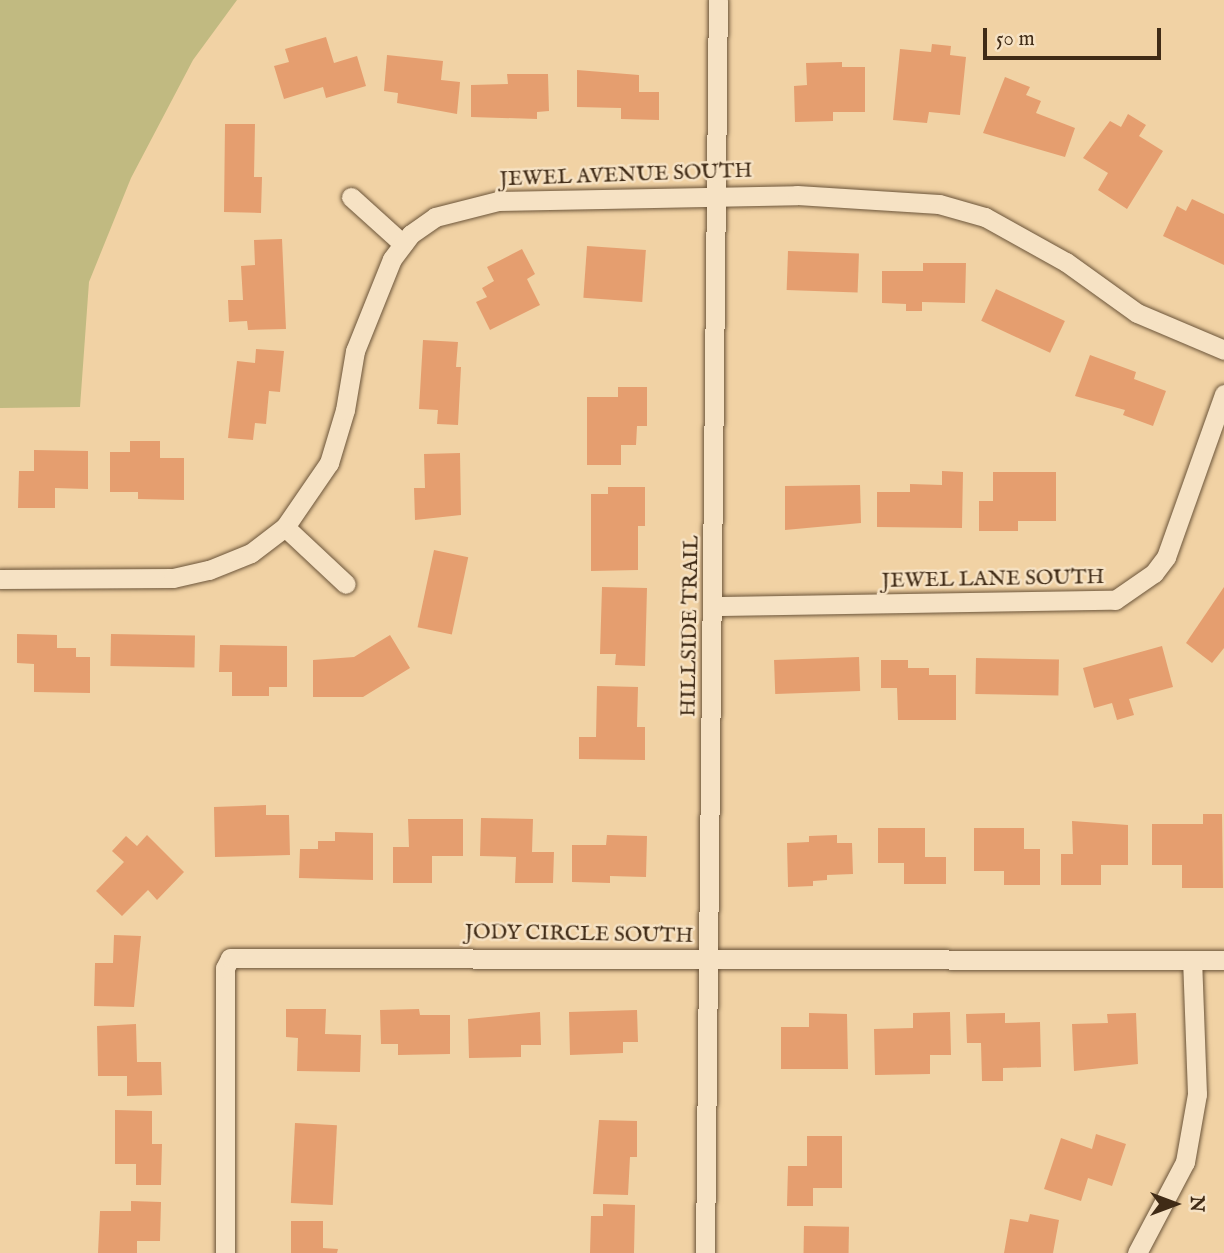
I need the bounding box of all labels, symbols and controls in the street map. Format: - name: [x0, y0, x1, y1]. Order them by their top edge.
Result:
- scale bar: [986, 14, 1164, 58]
- text: 50 m: [996, 26, 1035, 53]
- street label: JEWEL AVENUE SOUTH: [499, 159, 753, 193]
- street label: HILLSIDE TRAIL: [677, 535, 705, 717]
- street label: JEWEL LANE SOUTH: [881, 565, 1105, 595]
- street label: JODY CIRCLE SOUTH: [465, 920, 693, 950]
- north arrow: [1140, 1169, 1210, 1239]
- text: N: [1184, 1196, 1208, 1212]

